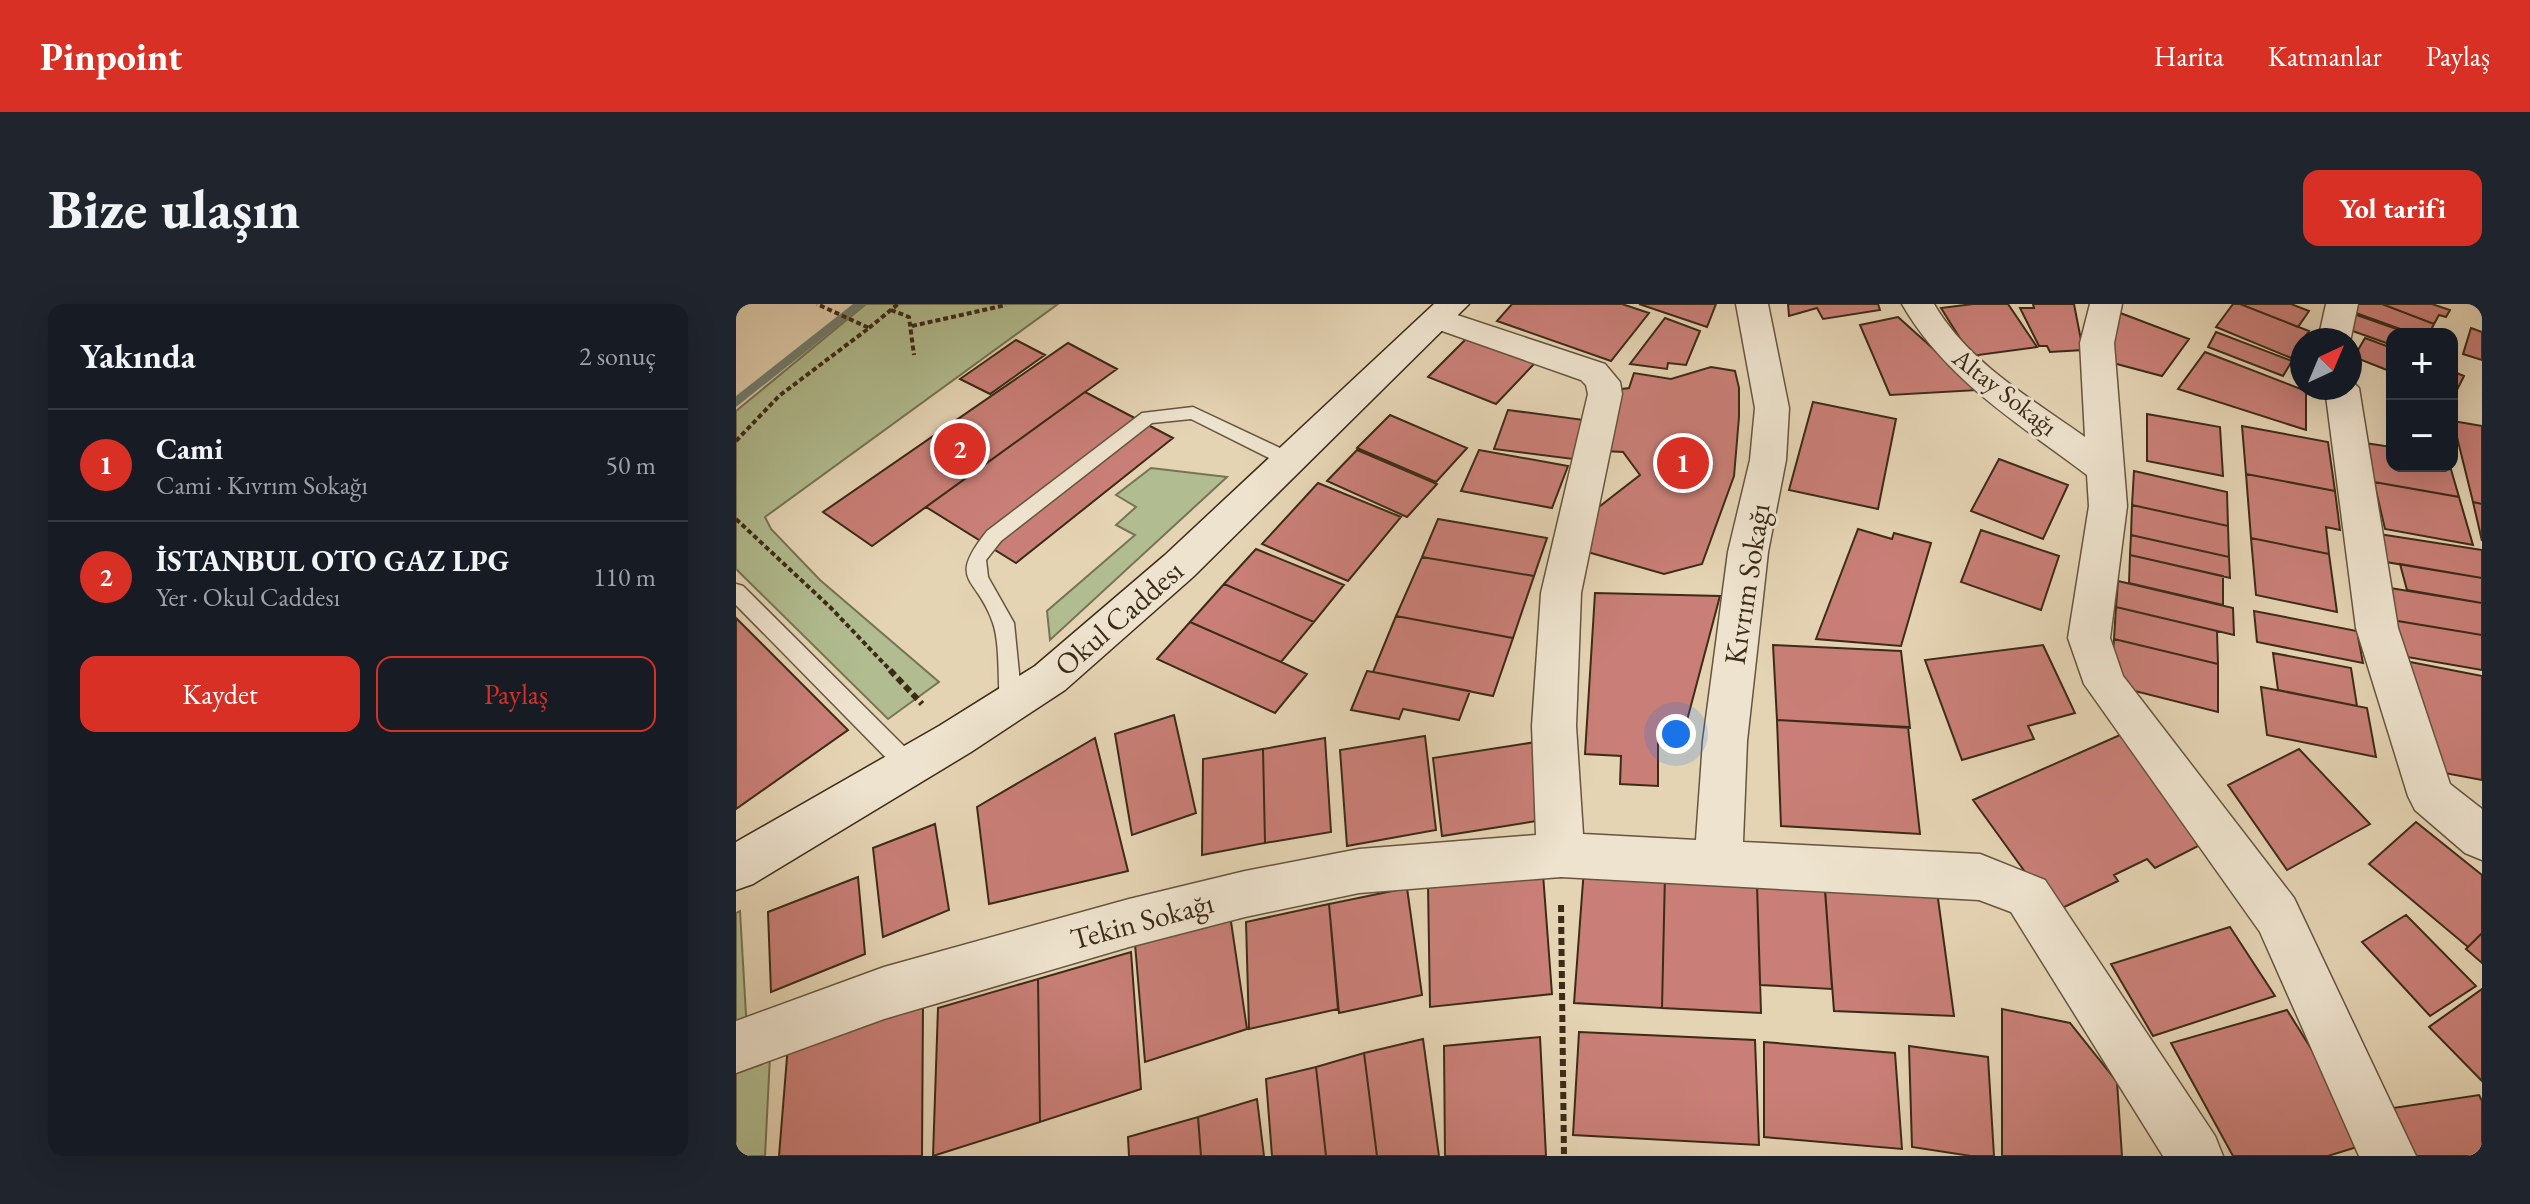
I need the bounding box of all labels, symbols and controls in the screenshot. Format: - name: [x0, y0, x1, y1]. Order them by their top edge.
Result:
- text: Pinpoint: [40, 32, 182, 81]
- text: Harita: [2154, 38, 2224, 74]
- text: Katmanlar: [2268, 38, 2382, 74]
- text: Paylaş: [2426, 38, 2490, 74]
- button: Yol tarifi: [2303, 170, 2482, 246]
- text: Bize ulaşın: [48, 172, 300, 245]
- north arrow: [2290, 328, 2362, 400]
- map controls: [2386, 328, 2458, 472]
- button: +: [2386, 328, 2458, 400]
- text: Yakında: [80, 334, 196, 378]
- text: 2 sonuç: [579, 339, 656, 373]
- street label: Altay Sokağı: [1945, 340, 2064, 444]
- button: −: [2386, 400, 2458, 472]
- pin: 2: [934, 419, 986, 479]
- text: Cami: [156, 429, 223, 468]
- pin: 1: [1657, 433, 1709, 493]
- text: 1: [99, 448, 113, 482]
- text: 50 m: [606, 448, 656, 482]
- text: Cami · Kıvrım Sokağı: [156, 468, 368, 502]
- street label: Kıvrım Sokağı: [1715, 501, 1778, 667]
- text: İSTANBUL OTO GAZ LPG: [156, 541, 509, 580]
- street label: Okul Caddesı: [1046, 551, 1191, 684]
- text: 2: [99, 560, 113, 594]
- text: 110 m: [593, 560, 656, 594]
- text: Yer · Okul Caddesı: [156, 580, 340, 614]
- button: Kaydet: [80, 656, 360, 732]
- button: Paylaş: [376, 656, 656, 732]
- your location: [1656, 714, 1696, 754]
- street label: Tekin Sokağı: [1066, 883, 1218, 958]

